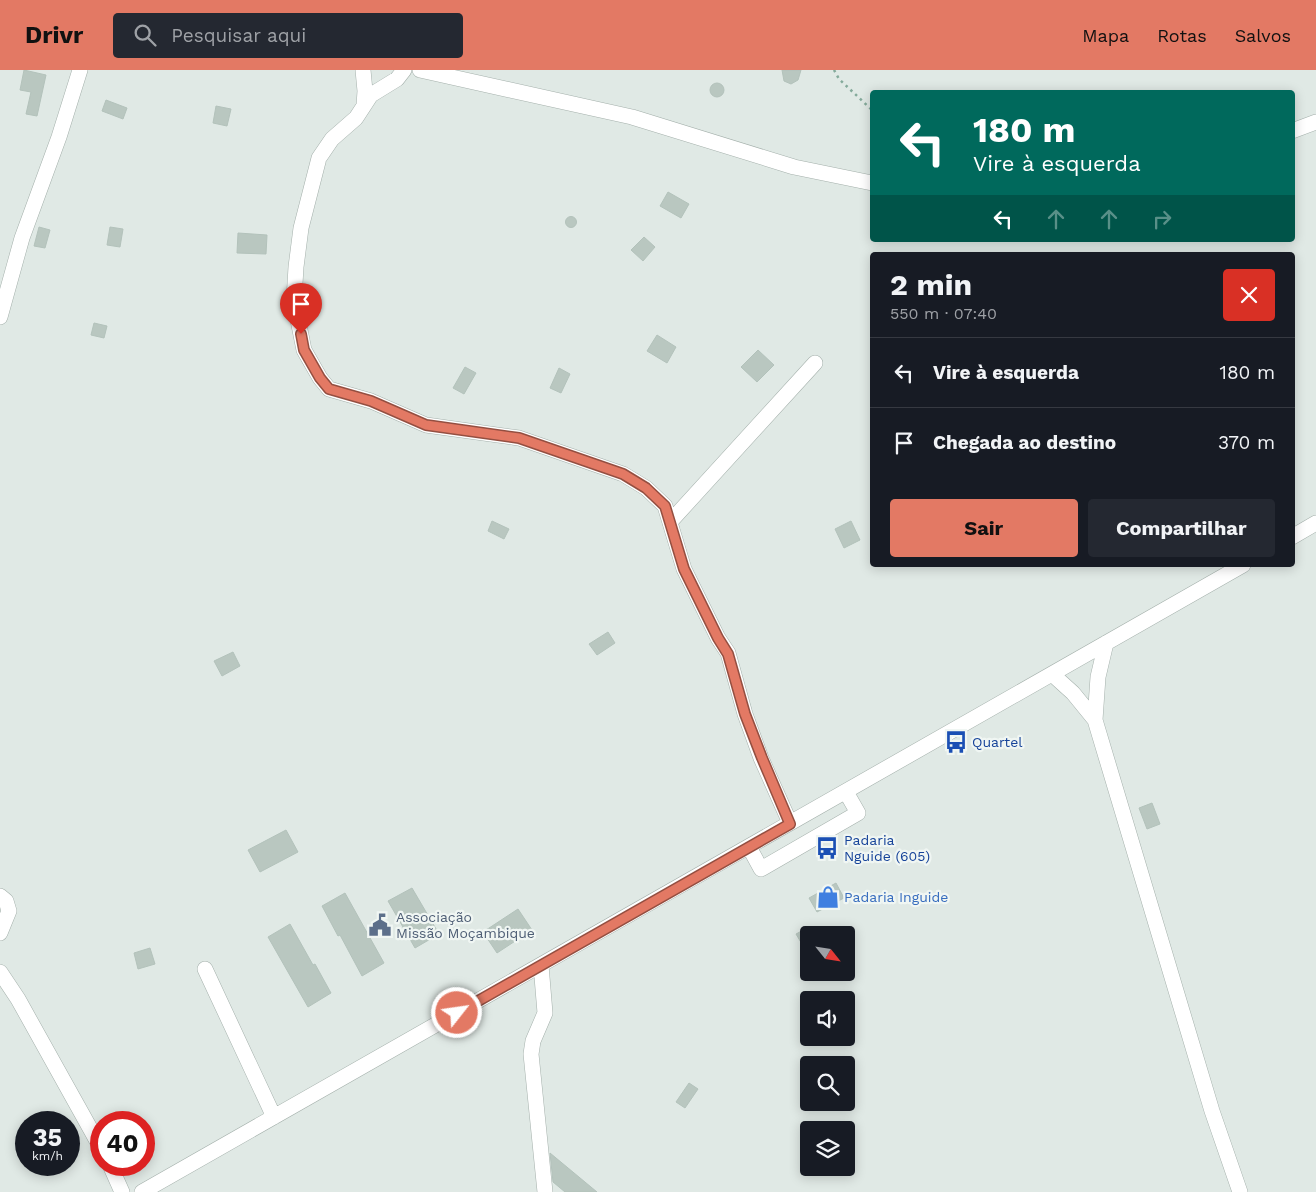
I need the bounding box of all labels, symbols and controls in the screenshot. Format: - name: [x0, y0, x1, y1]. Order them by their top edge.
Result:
- search box: [113, 13, 463, 58]
- text: Drivr: [25, 21, 83, 49]
- icon: search: [131, 21, 159, 49]
- text: Pesquisar aqui: [171, 24, 306, 47]
- text: Mapa: [1082, 25, 1129, 46]
- text: Rotas: [1157, 25, 1207, 46]
- text: Salvos: [1235, 25, 1291, 46]
- text: 180 m: [973, 109, 1076, 151]
- icon: left: [890, 110, 955, 175]
- text: Vire à esquerda: [973, 151, 1141, 176]
- icon: left: [989, 205, 1017, 233]
- icon: ahead: [1042, 205, 1070, 233]
- icon: ahead: [1095, 205, 1123, 233]
- icon: right: [1148, 205, 1176, 233]
- text: 2 min: [890, 267, 972, 302]
- button: close: [1223, 269, 1275, 321]
- pin: [280, 283, 322, 334]
- icon: arrive: [287, 290, 315, 318]
- text: 550 m · 07:40: [890, 304, 997, 323]
- icon: left: [890, 359, 918, 387]
- text: Vire à esquerda: [933, 361, 1079, 384]
- text: 180 m: [1219, 361, 1275, 384]
- icon: arrive: [890, 429, 918, 457]
- text: Chegada ao destino: [933, 431, 1116, 454]
- text: 370 m: [1218, 431, 1275, 454]
- button: Sair: [890, 499, 1078, 557]
- button: Compartilhar: [1088, 499, 1275, 557]
- bus stop icon: Quartel: [943, 729, 969, 755]
- place label: Quartel: [972, 734, 1023, 750]
- place label: Padaria Nguide (605): [844, 832, 930, 864]
- bus stop icon: Padaria Nguide (605): [814, 835, 840, 861]
- shop icon: Padaria Inguide: [815, 884, 841, 910]
- place label: Padaria Inguide: [844, 889, 948, 905]
- place label: Associação Missão Moçambique: [396, 909, 535, 941]
- public building icon: Associação Missão Moçambique: [367, 912, 393, 938]
- north arrow: [800, 926, 855, 981]
- map controls: [800, 926, 855, 1176]
- position arrow: [430, 986, 482, 1038]
- button: sound: [800, 991, 855, 1046]
- button: search: [800, 1056, 855, 1111]
- speed limit sign: 40: [90, 1111, 155, 1176]
- button: layers: [800, 1121, 855, 1176]
- text: 35: [33, 1123, 62, 1152]
- text: km/h: [32, 1149, 63, 1163]

